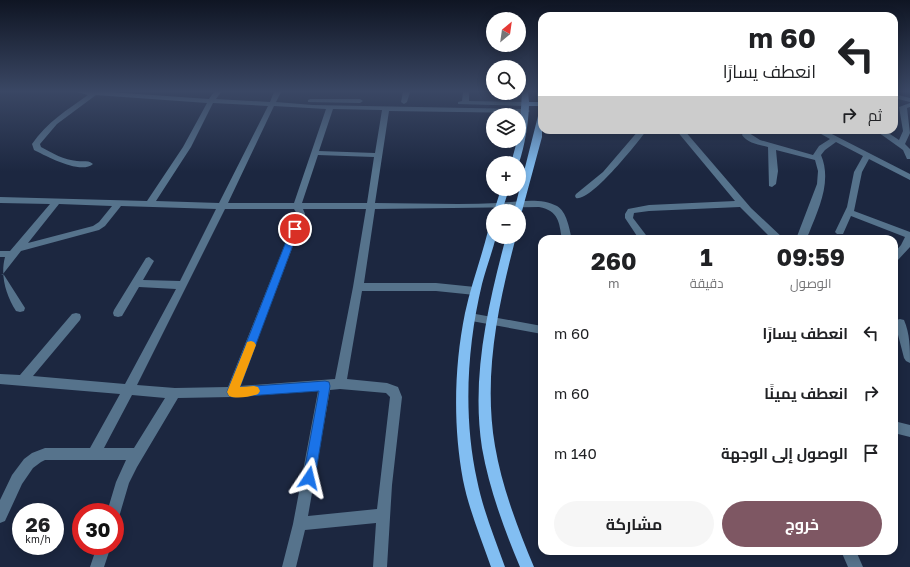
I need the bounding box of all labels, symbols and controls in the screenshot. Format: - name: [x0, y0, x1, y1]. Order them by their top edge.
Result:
- north arrow: [486, 12, 526, 52]
- map controls: [486, 12, 526, 244]
- text: 60 m: [748, 21, 816, 54]
- icon: left: [830, 28, 882, 80]
- button: search: [486, 60, 526, 100]
- text: انعطف يسارًا: [723, 60, 816, 82]
- icon: right: [838, 104, 860, 126]
- text: ثم: [868, 106, 882, 124]
- button: layers: [486, 108, 526, 148]
- button: +: [486, 156, 526, 196]
- button: −: [486, 204, 526, 244]
- pin: [278, 212, 312, 246]
- icon: arrive: [284, 218, 306, 240]
- text: 1: [700, 242, 713, 271]
- text: 09:59: [777, 242, 845, 271]
- text: 260: [591, 246, 637, 275]
- text: m: [608, 275, 620, 291]
- text: دقيقة: [690, 275, 723, 291]
- text: الوصول: [790, 275, 831, 291]
- icon: left: [860, 322, 882, 344]
- text: 60 m: [554, 324, 589, 342]
- text: انعطف يسارًا: [762, 324, 848, 342]
- icon: right: [860, 382, 882, 404]
- text: 60 m: [554, 384, 589, 402]
- text: انعطف يمينًا: [764, 384, 848, 402]
- icon: arrive: [860, 442, 882, 464]
- text: 140 m: [554, 444, 597, 462]
- text: الوصول إلى الوجهة: [721, 444, 848, 462]
- position arrow: [288, 457, 330, 499]
- button: مشاركة: [554, 501, 714, 547]
- button: خروج: [722, 501, 882, 547]
- speed limit sign: 30: [72, 503, 124, 555]
- text: 26: [26, 512, 50, 536]
- text: km/h: [25, 533, 51, 545]

